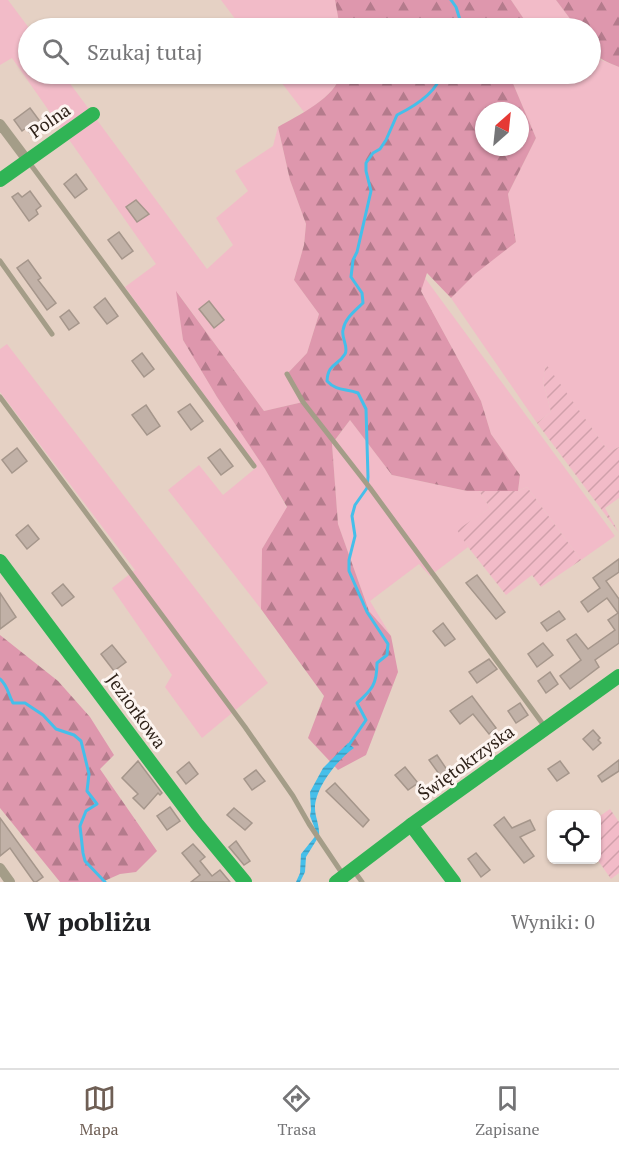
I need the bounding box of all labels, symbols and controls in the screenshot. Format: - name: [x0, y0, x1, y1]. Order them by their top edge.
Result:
- search box: [18, 18, 601, 84]
- icon: search: [39, 35, 72, 68]
- text: Szukaj tutaj: [87, 37, 203, 66]
- street label: Polna: [24, 97, 75, 143]
- north arrow: [475, 102, 529, 156]
- street label: Jeziorkowa: [102, 668, 172, 753]
- street label: Świętokrzyska: [412, 719, 519, 805]
- map controls: [547, 810, 601, 864]
- button: locate: [547, 810, 601, 864]
- text: W pobliżu: [24, 904, 151, 938]
- text: Wyniki: 0: [511, 908, 595, 935]
- tab: Mapa: [79, 1082, 119, 1140]
- tab: Trasa: [278, 1082, 316, 1140]
- tab: Zapisane: [475, 1082, 539, 1140]

